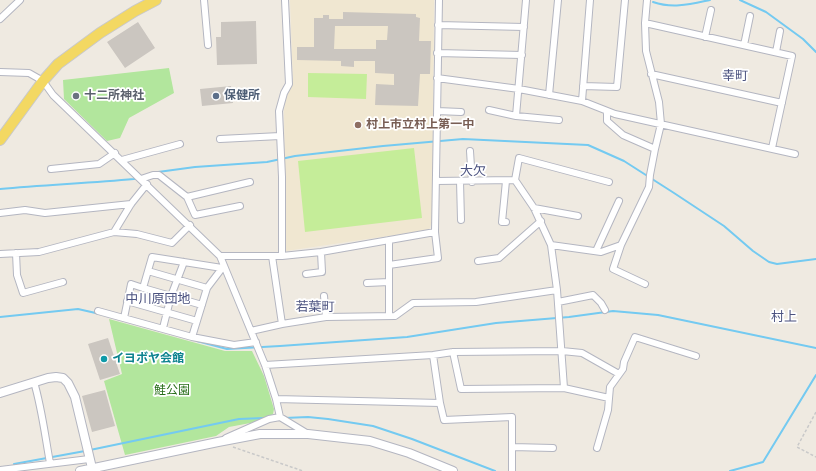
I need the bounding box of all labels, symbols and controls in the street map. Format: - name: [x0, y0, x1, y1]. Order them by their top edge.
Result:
- district label: 幸町: [722, 68, 748, 84]
- place label: 十二所神社: [84, 89, 144, 103]
- place label: 保健所: [224, 89, 260, 103]
- marker: 十二所神社: [71, 91, 81, 101]
- marker: 保健所: [211, 91, 221, 101]
- place label: 村上市立村上第一中: [366, 118, 474, 132]
- marker: 村上市立村上第一中: [353, 120, 363, 130]
- district label: 大欠: [460, 163, 486, 179]
- district label: 中川原団地: [126, 291, 190, 307]
- district label: 若葉町: [296, 299, 334, 315]
- district label: 村上: [771, 309, 797, 325]
- place label: イヨボヤ会館: [112, 352, 184, 366]
- marker: イヨボヤ会館: [99, 354, 109, 364]
- park label: 鮭公園: [154, 384, 190, 398]

